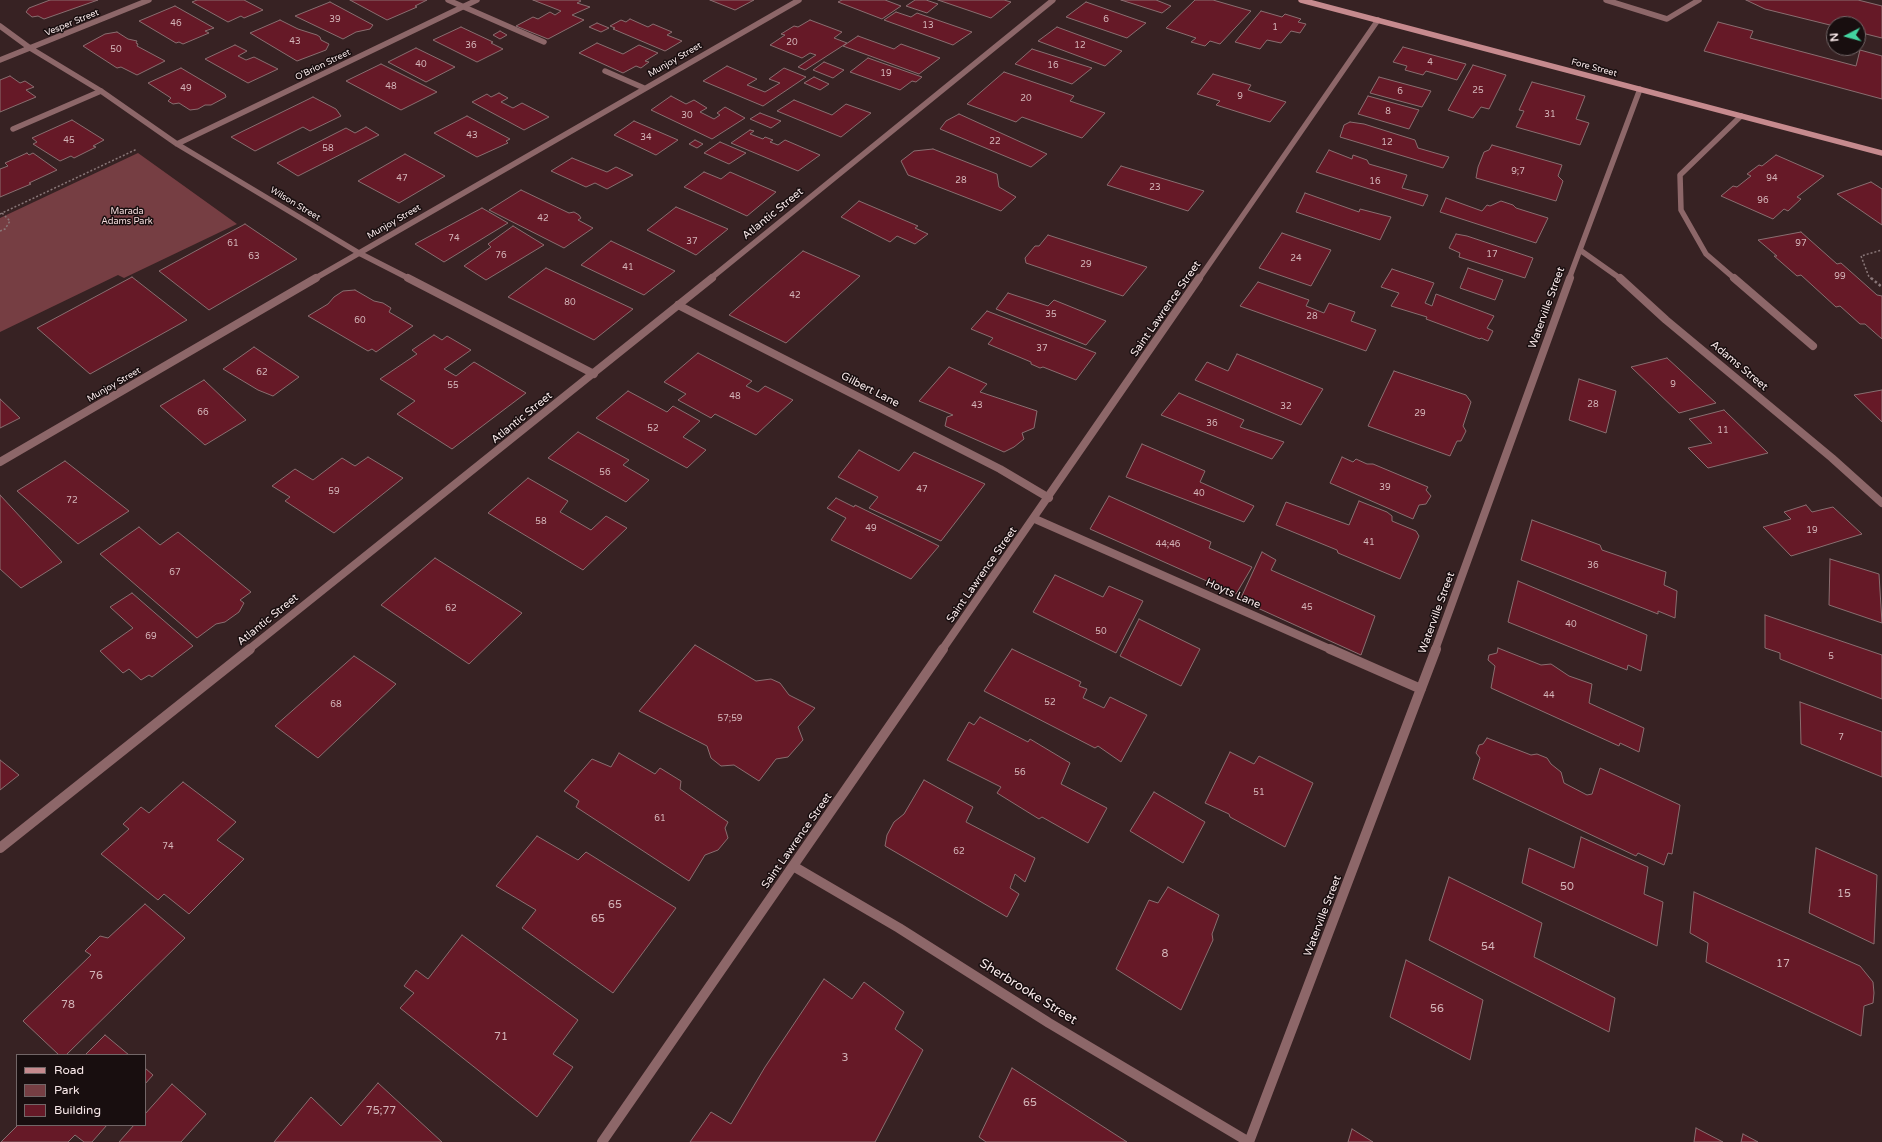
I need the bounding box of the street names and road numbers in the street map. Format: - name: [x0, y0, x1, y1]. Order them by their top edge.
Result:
- street label: Vesper Street: [43, 7, 101, 39]
- street label: Munjoy Street: [646, 40, 704, 80]
- street label: O'Brion Street: [294, 47, 352, 83]
- street label: Fore Street: [1570, 57, 1618, 79]
- street label: Wilson Street: [268, 185, 322, 223]
- street label: Atlantic Street: [740, 185, 806, 243]
- street label: Munjoy Street: [365, 202, 423, 242]
- street label: Saint Lawrence Street: [1128, 259, 1204, 359]
- street label: Waterville Street: [1526, 265, 1568, 351]
- street label: Adams Street: [1708, 338, 1770, 394]
- street label: Munjoy Street: [85, 365, 143, 405]
- street label: Gilbert Lane: [839, 370, 901, 410]
- street label: Atlantic Street: [489, 389, 555, 447]
- street label: Saint Lawrence Street: [944, 525, 1020, 625]
- street label: Waterville Street: [1416, 570, 1458, 656]
- street label: Hoyts Lane: [1204, 576, 1262, 612]
- street label: Atlantic Street: [235, 591, 301, 649]
- street label: Saint Lawrence Street: [759, 791, 835, 891]
- street label: Waterville Street: [1301, 874, 1345, 958]
- street label: Sherbrooke Street: [976, 956, 1080, 1028]

